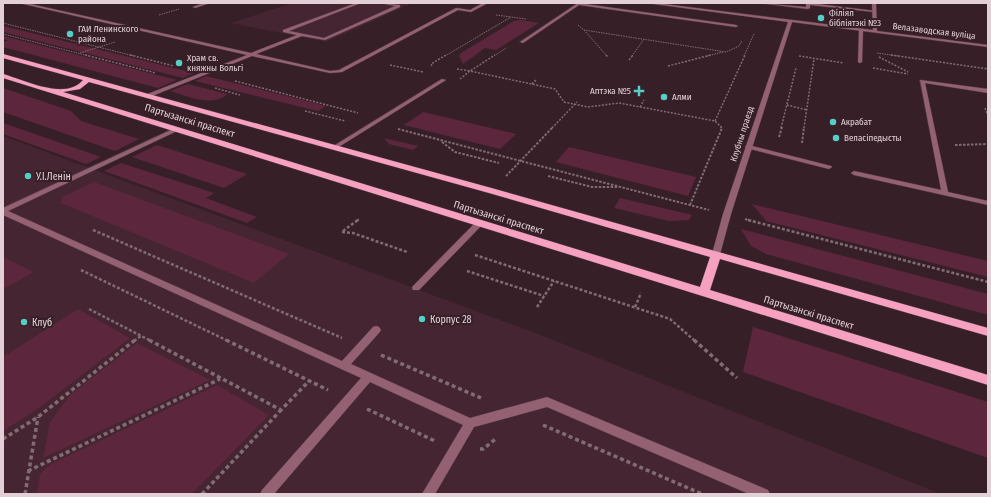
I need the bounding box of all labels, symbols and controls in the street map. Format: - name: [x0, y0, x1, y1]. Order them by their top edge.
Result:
- place label: Філіял бібліятэкі №3: [829, 8, 881, 28]
- marker: Філіял бібліятэкі №3: [816, 13, 826, 23]
- street label: Велазаводская вуліца: [892, 21, 977, 41]
- place label: ГАИ Ленинского района: [78, 24, 139, 44]
- marker: ГАИ Ленинского района: [65, 29, 75, 39]
- place label: Храм св. княжны Вольгі: [187, 53, 243, 73]
- marker: Храм св. княжны Вольгі: [174, 58, 184, 68]
- place label: Аптэка №5: [590, 86, 631, 96]
- marker: Аптэка №5: [634, 86, 644, 96]
- marker: Алми: [659, 92, 669, 102]
- place label: Алми: [672, 92, 692, 102]
- street label: Партызанскі праспект: [143, 101, 238, 141]
- street label: Клубны праезд: [728, 105, 756, 163]
- marker: Акрабат: [828, 117, 838, 127]
- place label: Акрабат: [841, 117, 872, 127]
- marker: Веласіпедысты: [831, 133, 841, 143]
- place label: Веласіпедысты: [844, 133, 902, 143]
- place label: У.І.Ленін: [35, 170, 71, 183]
- marker: У.І.Ленін: [23, 171, 33, 181]
- street label: Партызанскі праспект: [452, 198, 547, 238]
- street label: Партызанскі праспект: [762, 293, 857, 333]
- marker: Корпус 28: [417, 314, 427, 324]
- place label: Корпус 28: [430, 314, 472, 326]
- marker: Клуб: [19, 317, 29, 327]
- place label: Клуб: [32, 317, 52, 329]

